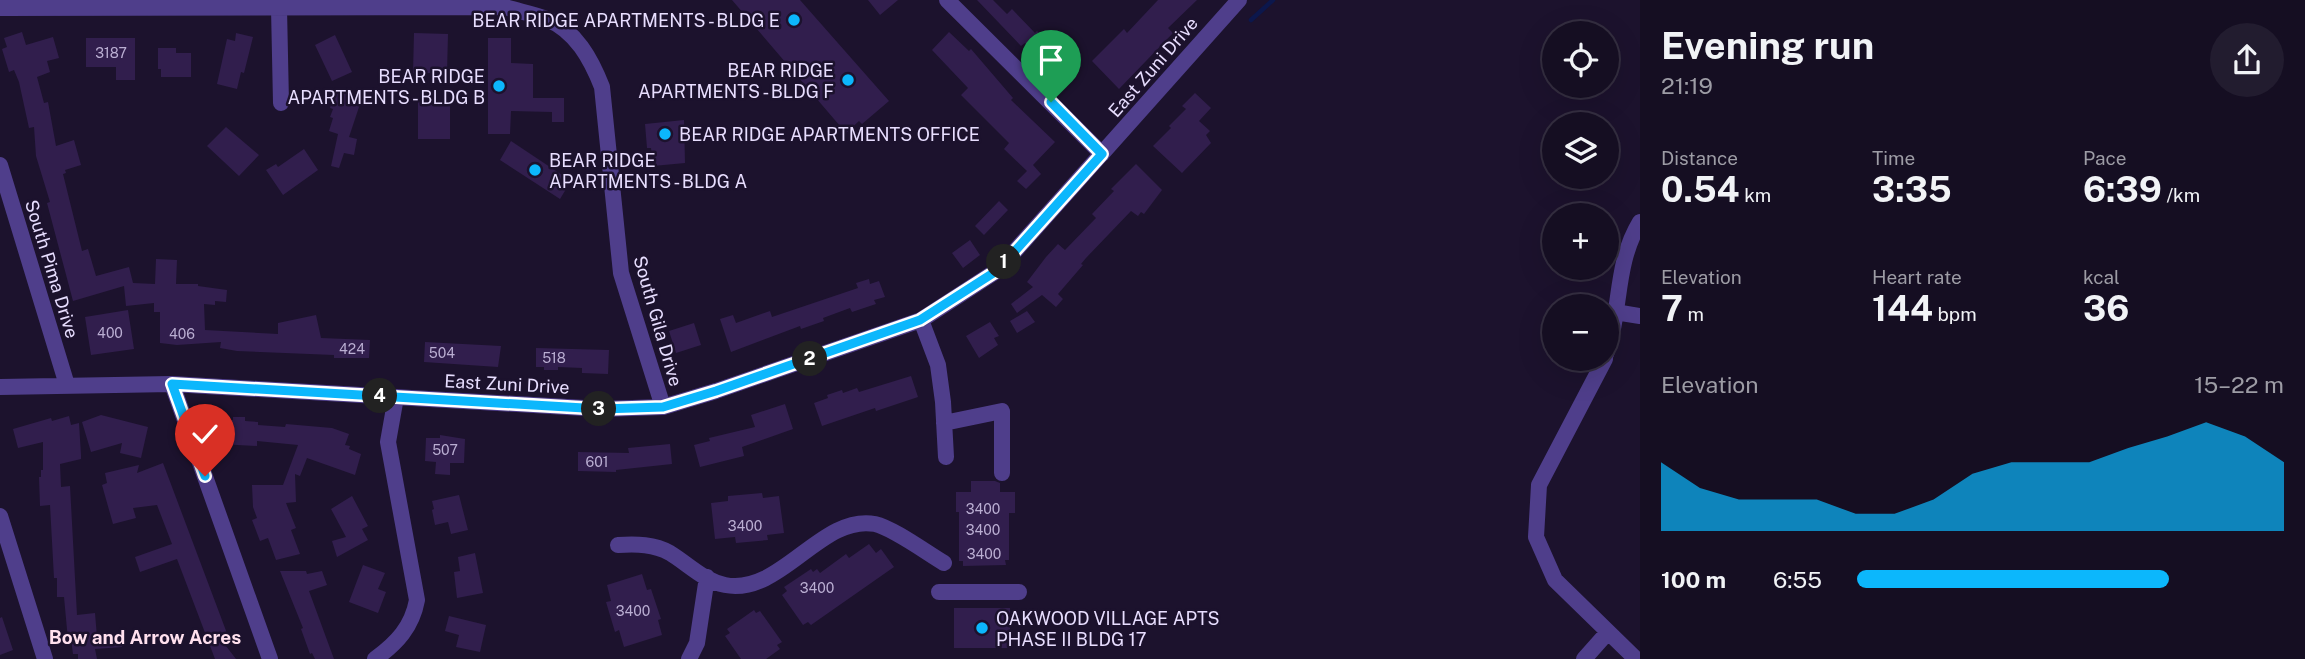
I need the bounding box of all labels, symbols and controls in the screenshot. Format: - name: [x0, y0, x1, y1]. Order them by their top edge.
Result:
- place label: BEAR RIDGE APARTMENTS - BLDG E: [472, 10, 780, 31]
- marker: BEAR RIDGE APARTMENTS - BLDG E: [786, 12, 802, 28]
- street label: East Zuni Drive: [1104, 13, 1202, 121]
- map controls: [1542, 21, 1619, 371]
- button: locate: [1542, 21, 1619, 98]
- text: Evening run: [1661, 23, 1874, 68]
- button: share: [2210, 23, 2284, 97]
- pin: [1021, 30, 1081, 102]
- icon: arrive: [1032, 41, 1070, 79]
- house number: 3187: [95, 45, 127, 61]
- place label: BEAR RIDGE APARTMENTS - BLDG F: [638, 60, 834, 102]
- place label: BEAR RIDGE APARTMENTS - BLDG B: [288, 66, 485, 108]
- marker: BEAR RIDGE APARTMENTS - BLDG F: [840, 72, 856, 88]
- text: 21:19: [1661, 72, 1713, 99]
- marker: BEAR RIDGE APARTMENTS - BLDG B: [491, 78, 507, 94]
- button: layers: [1542, 112, 1619, 189]
- place label: BEAR RIDGE APARTMENTS OFFICE: [679, 124, 980, 145]
- marker: BEAR RIDGE APARTMENTS OFFICE: [657, 126, 673, 142]
- text: Distance: [1661, 147, 1738, 169]
- text: Time: [1872, 147, 1915, 169]
- text: Pace: [2083, 147, 2126, 169]
- place label: BEAR RIDGE APARTMENTS - BLDG A: [549, 150, 747, 192]
- marker: BEAR RIDGE APARTMENTS - BLDG A: [527, 162, 543, 178]
- text: 0.54: [1661, 169, 1740, 210]
- text: 3:35: [1872, 169, 1952, 210]
- text: 6:39: [2083, 169, 2162, 210]
- text: km: [1740, 184, 1771, 206]
- text: /km: [2162, 184, 2200, 206]
- street label: South Pima Drive: [21, 197, 83, 341]
- button: +: [1542, 203, 1619, 280]
- pin: 1: [986, 244, 1021, 280]
- text: 1: [999, 250, 1008, 272]
- street label: South Gila Drive: [629, 253, 687, 389]
- text: Elevation: [1661, 266, 1742, 288]
- text: Heart rate: [1872, 266, 1962, 288]
- text: kcal: [2083, 266, 2120, 288]
- text: 7: [1661, 288, 1683, 329]
- text: 144: [1872, 288, 1933, 329]
- text: 36: [2083, 288, 2129, 329]
- button: −: [1542, 294, 1619, 371]
- text: m: [1683, 303, 1704, 325]
- text: bpm: [1933, 303, 1977, 325]
- house number: 400: [97, 325, 123, 341]
- house number: 406: [169, 326, 195, 342]
- house number: 424: [339, 341, 365, 357]
- pin: 2: [792, 342, 828, 376]
- house number: 504: [429, 345, 455, 361]
- text: 2: [803, 347, 816, 369]
- house number: 518: [542, 350, 566, 366]
- street label: East Zuni Drive: [444, 370, 570, 398]
- text: Elevation: [1661, 371, 1759, 398]
- text: 15–22 m: [2194, 371, 2284, 398]
- pin: 4: [362, 378, 398, 414]
- text: 4: [373, 384, 386, 406]
- pin: 3: [582, 392, 616, 426]
- text: 3: [592, 397, 605, 419]
- pin: [175, 404, 235, 476]
- icon: check: [186, 415, 224, 453]
- house number: 507: [432, 442, 458, 458]
- house number: 601: [586, 454, 608, 470]
- house number: 3400: [966, 501, 1000, 517]
- house number: 3400: [728, 518, 762, 534]
- house number: 3400: [966, 522, 1000, 538]
- house number: 3400: [967, 546, 1001, 562]
- text: 100 m: [1661, 566, 1726, 593]
- text: 6:55: [1773, 566, 1822, 593]
- house number: 3400: [800, 580, 834, 596]
- house number: 3400: [616, 603, 650, 619]
- place label: OAKWOOD VILLAGE APTS PHASE II BLDG 17: [996, 608, 1220, 650]
- marker: OAKWOOD VILLAGE APTS PHASE II BLDG 17: [974, 620, 990, 636]
- district label: Bow and Arrow Acres: [49, 626, 241, 648]

